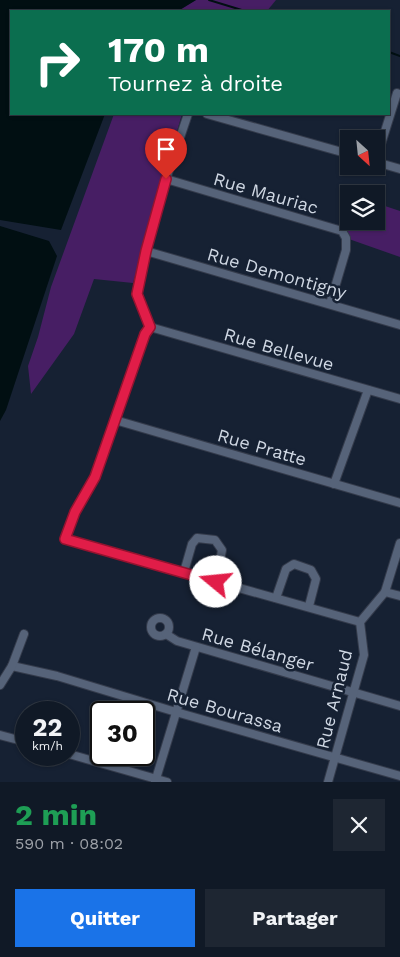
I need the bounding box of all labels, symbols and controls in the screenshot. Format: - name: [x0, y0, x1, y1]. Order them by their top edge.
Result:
- text: 170 m: [108, 29, 209, 71]
- icon: right: [25, 30, 90, 95]
- text: Tournez à droite: [108, 71, 283, 96]
- pin: [145, 128, 187, 179]
- north arrow: [340, 130, 385, 175]
- map controls: [340, 130, 385, 230]
- icon: arrive: [152, 135, 180, 163]
- street label: Rue Mauriac: [211, 168, 321, 218]
- button: layers: [340, 185, 385, 230]
- street label: Rue Demontigny: [205, 243, 350, 303]
- street label: Rue Bellevue: [222, 323, 336, 375]
- street label: Rue Pratte: [215, 424, 309, 470]
- position arrow: [189, 555, 241, 607]
- street label: Rue Bélanger: [200, 623, 316, 675]
- street label: Rue Arnaud: [312, 647, 356, 751]
- street label: Rue Bourassa: [165, 683, 285, 737]
- speed limit sign: 30: [90, 701, 155, 766]
- text: 22: [33, 713, 62, 742]
- text: km/h: [32, 739, 63, 753]
- text: 2 min: [15, 797, 97, 832]
- button: close: [333, 799, 385, 851]
- text: 590 m · 08:02: [15, 834, 123, 853]
- button: Quitter: [15, 889, 195, 947]
- button: Partager: [205, 889, 385, 947]

